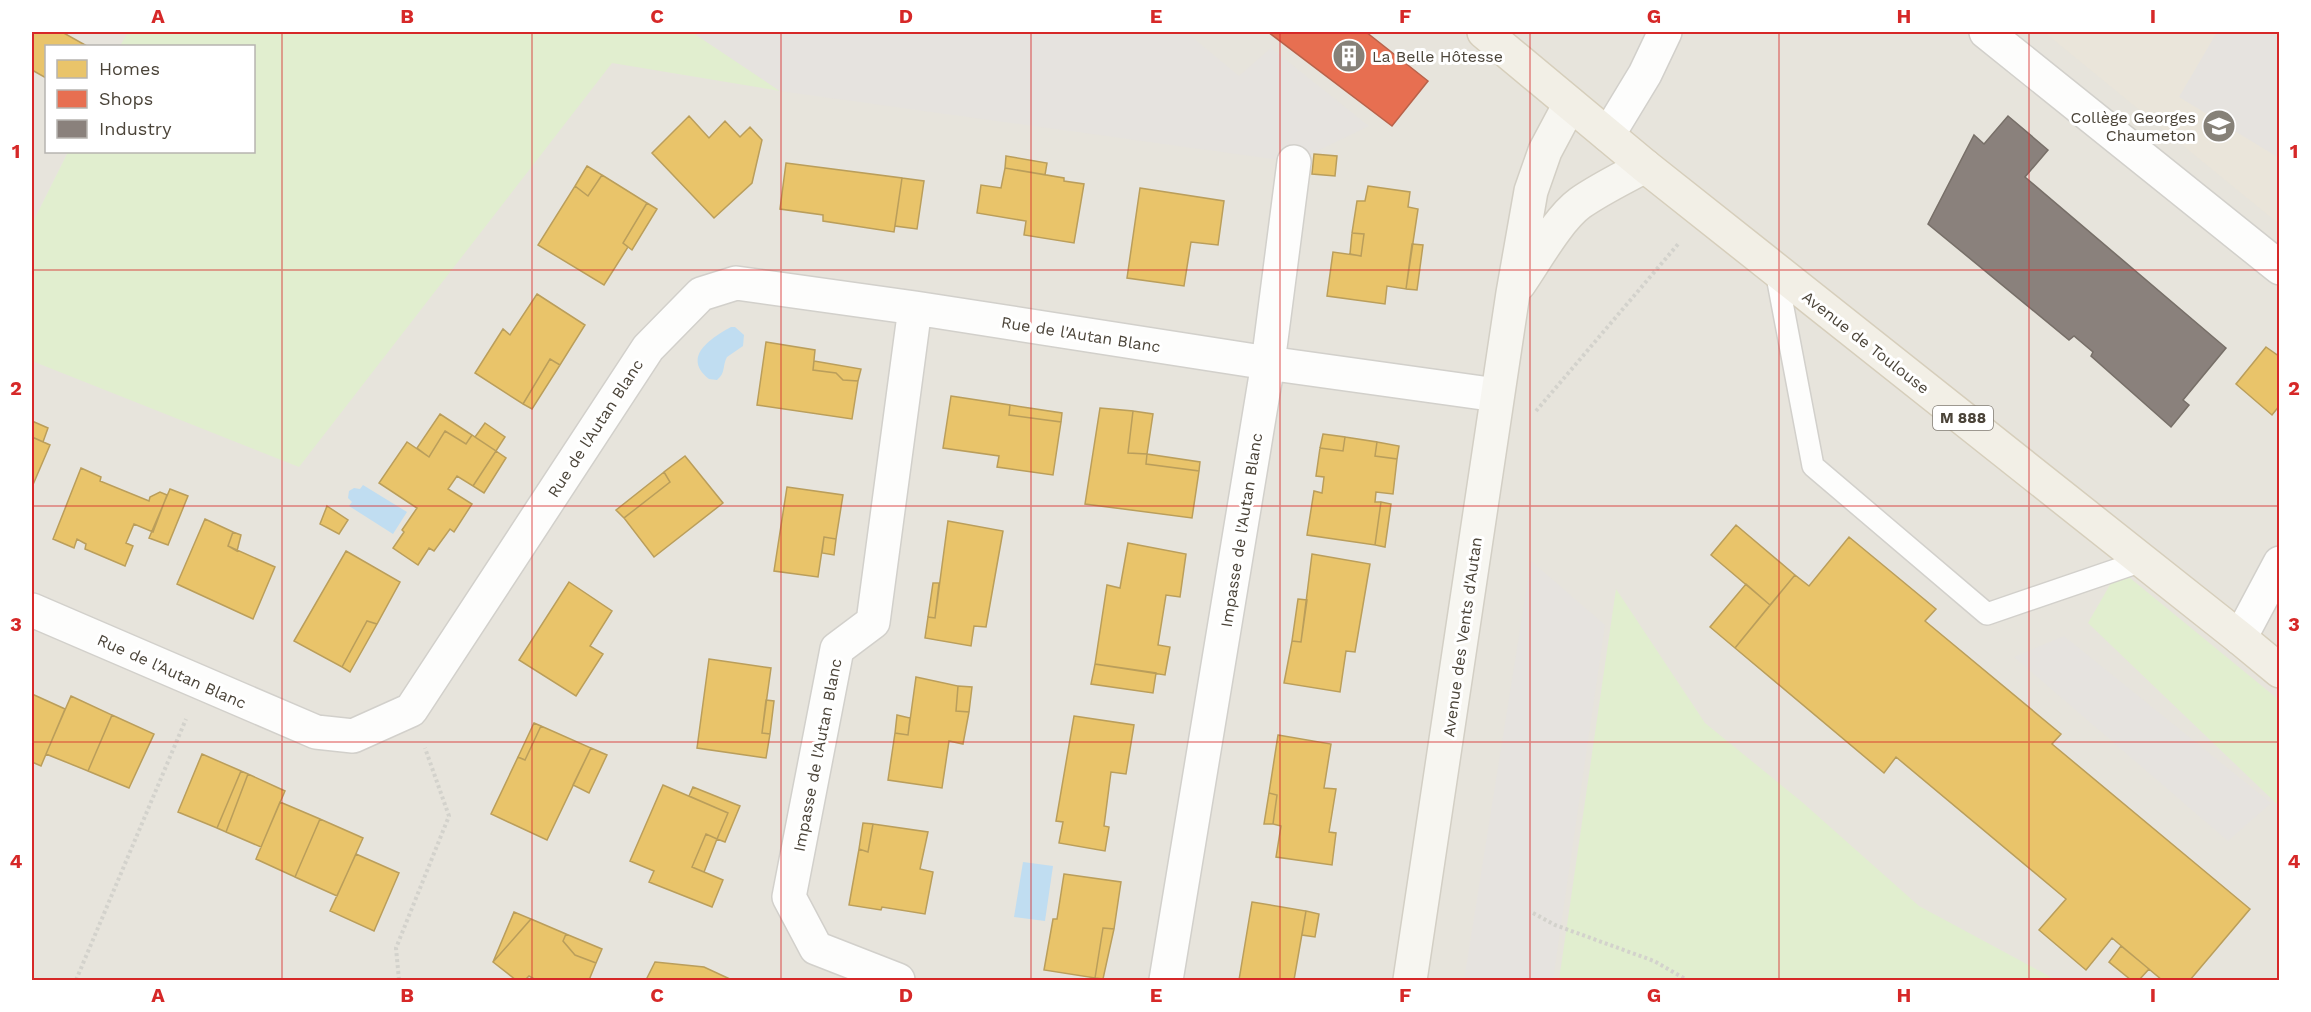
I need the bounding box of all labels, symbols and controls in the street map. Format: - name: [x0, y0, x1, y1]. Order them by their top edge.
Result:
- text: A: [151, 4, 165, 28]
- text: B: [400, 4, 414, 28]
- text: C: [650, 4, 664, 28]
- text: D: [899, 4, 913, 28]
- text: E: [1150, 4, 1162, 28]
- text: F: [1399, 4, 1411, 28]
- text: G: [1647, 4, 1661, 28]
- text: H: [1897, 4, 1911, 28]
- text: I: [2150, 4, 2156, 28]
- building icon: La Belle Hôtesse: [1331, 38, 1367, 74]
- legend: [45, 45, 255, 153]
- place label: La Belle Hôtesse: [1372, 47, 1503, 66]
- text: Homes: [99, 58, 160, 79]
- text: Shops: [99, 88, 153, 109]
- place label: Collège Georges Chaumeton: [2070, 108, 2196, 145]
- school or university icon: Collège Georges Chaumeton: [2201, 108, 2237, 144]
- text: Industry: [99, 118, 172, 139]
- text: 1: [12, 139, 20, 163]
- text: 1: [2290, 139, 2298, 163]
- street label: Avenue de Toulouse: [1798, 287, 1933, 398]
- street label: Rue de l'Autan Blanc: [1000, 313, 1162, 356]
- street label: Rue de l'Autan Blanc: [544, 356, 647, 501]
- text: 2: [10, 376, 22, 400]
- text: 2: [2288, 376, 2300, 400]
- road number: M 888: [1933, 406, 1993, 430]
- street label: Impasse de l'Autan Blanc: [1217, 431, 1266, 629]
- street label: Avenue des Vents d'Autan: [1439, 536, 1486, 738]
- text: 3: [10, 612, 22, 636]
- text: 3: [2288, 612, 2300, 636]
- street label: Rue de l'Autan Blanc: [94, 630, 249, 713]
- street label: Impasse de l'Autan Blanc: [789, 657, 846, 853]
- text: 4: [10, 849, 23, 873]
- text: 4: [2288, 849, 2301, 873]
- text: A: [151, 983, 165, 1007]
- text: B: [400, 983, 414, 1007]
- text: C: [650, 983, 664, 1007]
- text: D: [899, 983, 913, 1007]
- text: E: [1150, 983, 1162, 1007]
- text: F: [1399, 983, 1411, 1007]
- text: G: [1647, 983, 1661, 1007]
- text: H: [1897, 983, 1911, 1007]
- text: I: [2150, 983, 2156, 1007]

